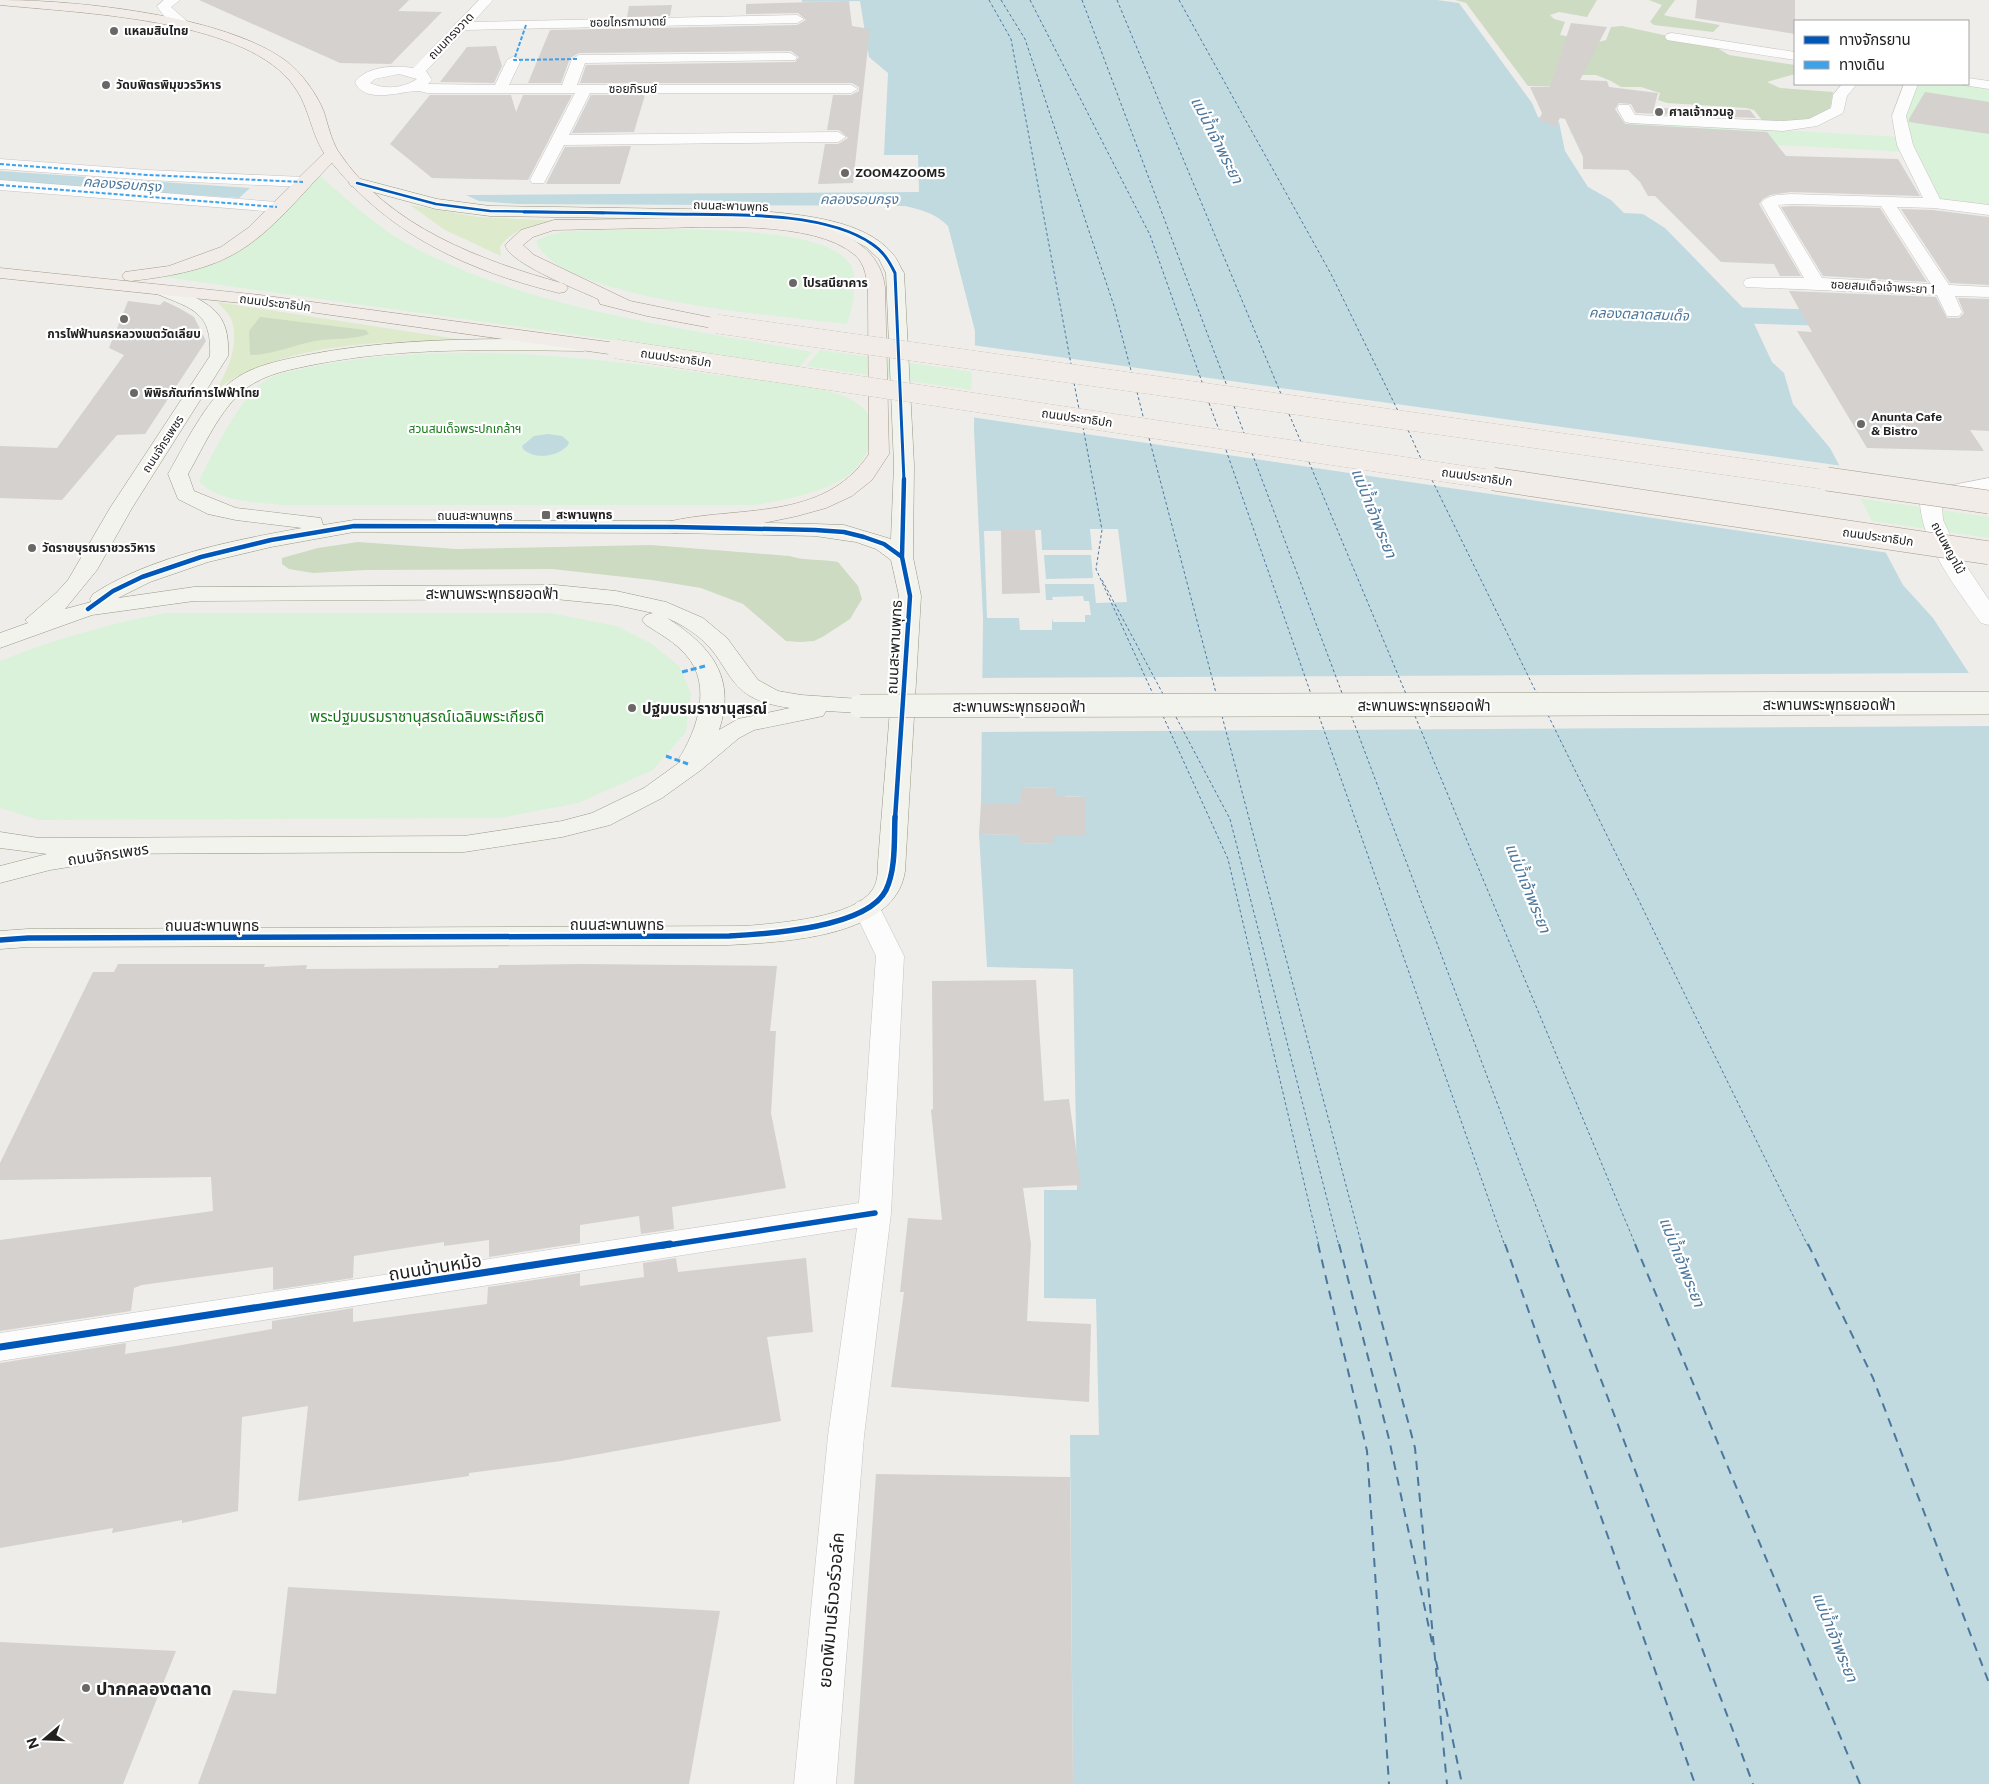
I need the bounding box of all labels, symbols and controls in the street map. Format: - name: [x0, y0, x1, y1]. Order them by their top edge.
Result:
- street label: ถนนทรงวาด: [425, 10, 477, 62]
- street label: ซอยไกรฑามาตย์: [589, 14, 667, 30]
- legend: [1794, 20, 1969, 85]
- place label: แหลมสินไทย: [124, 24, 188, 38]
- marker: แหลมสินไทย: [108, 25, 120, 37]
- text: ทางจักรยาน: [1839, 31, 1911, 48]
- text: ทางเดิน: [1839, 56, 1885, 73]
- place label: วัดบพิตรพิมุขวรวิหาร: [116, 78, 221, 92]
- marker: วัดบพิตรพิมุขวรวิหาร: [100, 79, 112, 91]
- street label: ซอยภิรมย์: [609, 82, 657, 96]
- water label: แม่น้ำเจ้าพระยา: [1187, 93, 1249, 188]
- place label: ศาลเจ้ากวนอู: [1669, 105, 1734, 120]
- marker: ศาลเจ้ากวนอู: [1653, 106, 1665, 118]
- place label: ZOOM4ZOOM5: [855, 166, 945, 180]
- marker: ZOOM4ZOOM5: [839, 167, 851, 179]
- water label: คลองรอบกรุง: [82, 173, 163, 196]
- water label: คลองรอบกรุง: [820, 191, 900, 208]
- street label: ถนนสะพานพุทธ: [693, 198, 769, 214]
- place label: ไปรสนียาคาร: [803, 276, 868, 290]
- marker: ไปรสนียาคาร: [787, 277, 799, 289]
- street label: ซอยสมเด็จเจ้าพระยา 1: [1830, 277, 1936, 297]
- street label: ถนนประชาธิปก: [239, 292, 311, 314]
- water label: คลองตลาดสมเด็จ: [1589, 304, 1690, 324]
- marker: การไฟฟ้านครหลวงเขตวัดเลียบ: [118, 313, 130, 325]
- place label: การไฟฟ้านครหลวงเขตวัดเลียบ: [47, 327, 201, 341]
- street label: ถนนประชาธิปก: [640, 346, 712, 370]
- place label: พิพิธภัณฑ์การไฟฟ้าไทย: [144, 386, 260, 400]
- marker: พิพิธภัณฑ์การไฟฟ้าไทย: [128, 387, 140, 399]
- street label: ถนนประชาธิปก: [1041, 406, 1113, 430]
- place label: Anunta Cafe & Bistro: [1871, 410, 1942, 438]
- street label: ถนนจักรเพชร: [139, 413, 187, 475]
- marker: Anunta Cafe & Bistro: [1855, 418, 1867, 430]
- park label: สวนสมเด็จพระปกเกล้าฯ: [409, 422, 521, 436]
- water label: แม่น้ำเจ้าพระยา: [1347, 465, 1403, 562]
- street label: ถนนประชาธิปก: [1441, 465, 1513, 489]
- place label: สะพานพุทธ: [556, 508, 613, 522]
- street label: ถนนสะพานพุทธ: [437, 509, 513, 523]
- marker: สะพานพุทธ: [540, 509, 552, 521]
- street label: ถนนพญาไม้: [1928, 520, 1968, 577]
- street label: ถนนประชาธิปก: [1842, 525, 1914, 549]
- place label: วัดราชบุรณราชวรวิหาร: [42, 541, 156, 555]
- marker: วัดราชบุรณราชวรวิหาร: [26, 542, 38, 554]
- street label: สะพานพระพุทธยอดฟ้า: [426, 585, 558, 603]
- street label: ถนนสะพานพุทธ: [883, 599, 906, 695]
- street label: สะพานพระพุทธยอดฟ้า: [1763, 696, 1895, 714]
- street label: สะพานพระพุทธยอดฟ้า: [1358, 697, 1490, 715]
- street label: สะพานพระพุทธยอดฟ้า: [953, 698, 1085, 716]
- place label: ปฐมบรมราชานุสรณ์: [642, 700, 767, 718]
- marker: ปฐมบรมราชานุสรณ์: [626, 702, 638, 714]
- park label: พระปฐมบรมราชานุสรณ์เฉลิมพระเกียรติ: [310, 708, 544, 726]
- street label: ถนนจักรเพชร: [66, 840, 150, 868]
- water label: แม่น้ำเจ้าพระยา: [1501, 840, 1557, 937]
- street label: ถนนสะพานพุทธ: [570, 916, 664, 934]
- street label: ถนนสะพานพุทธ: [165, 917, 259, 935]
- water label: แม่น้ำเจ้าพระยา: [1655, 1214, 1711, 1311]
- street label: ถนนบ้านหม้อ: [387, 1249, 483, 1285]
- street label: ยอดพิมานริเวอร์วอล์ค: [814, 1531, 848, 1689]
- water label: แม่น้ำเจ้าพระยา: [1808, 1589, 1864, 1686]
- place label: ปากคลองตลาด: [96, 1678, 212, 1699]
- marker: ปากคลองตลาด: [80, 1682, 92, 1694]
- north arrow: [20, 1714, 70, 1764]
- text: N: [23, 1735, 42, 1751]

